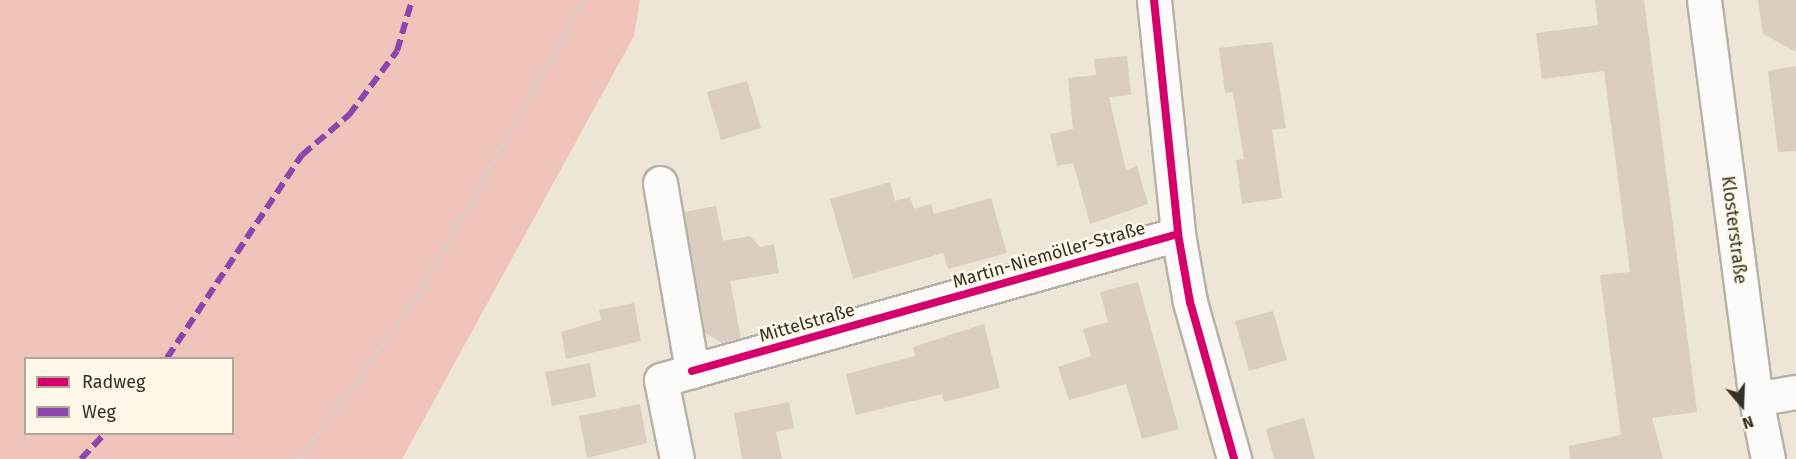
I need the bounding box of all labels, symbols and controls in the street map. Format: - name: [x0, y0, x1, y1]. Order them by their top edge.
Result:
- street label: Klosterstraße: [1717, 175, 1751, 285]
- street label: Martin-Niemöller-Straße: [950, 217, 1148, 293]
- street label: Mittelstraße: [757, 299, 857, 347]
- legend: [24, 357, 234, 435]
- text: Radweg: [82, 371, 145, 393]
- north arrow: [1712, 375, 1772, 435]
- text: Weg: [82, 401, 116, 423]
- text: N: [1740, 412, 1756, 433]

